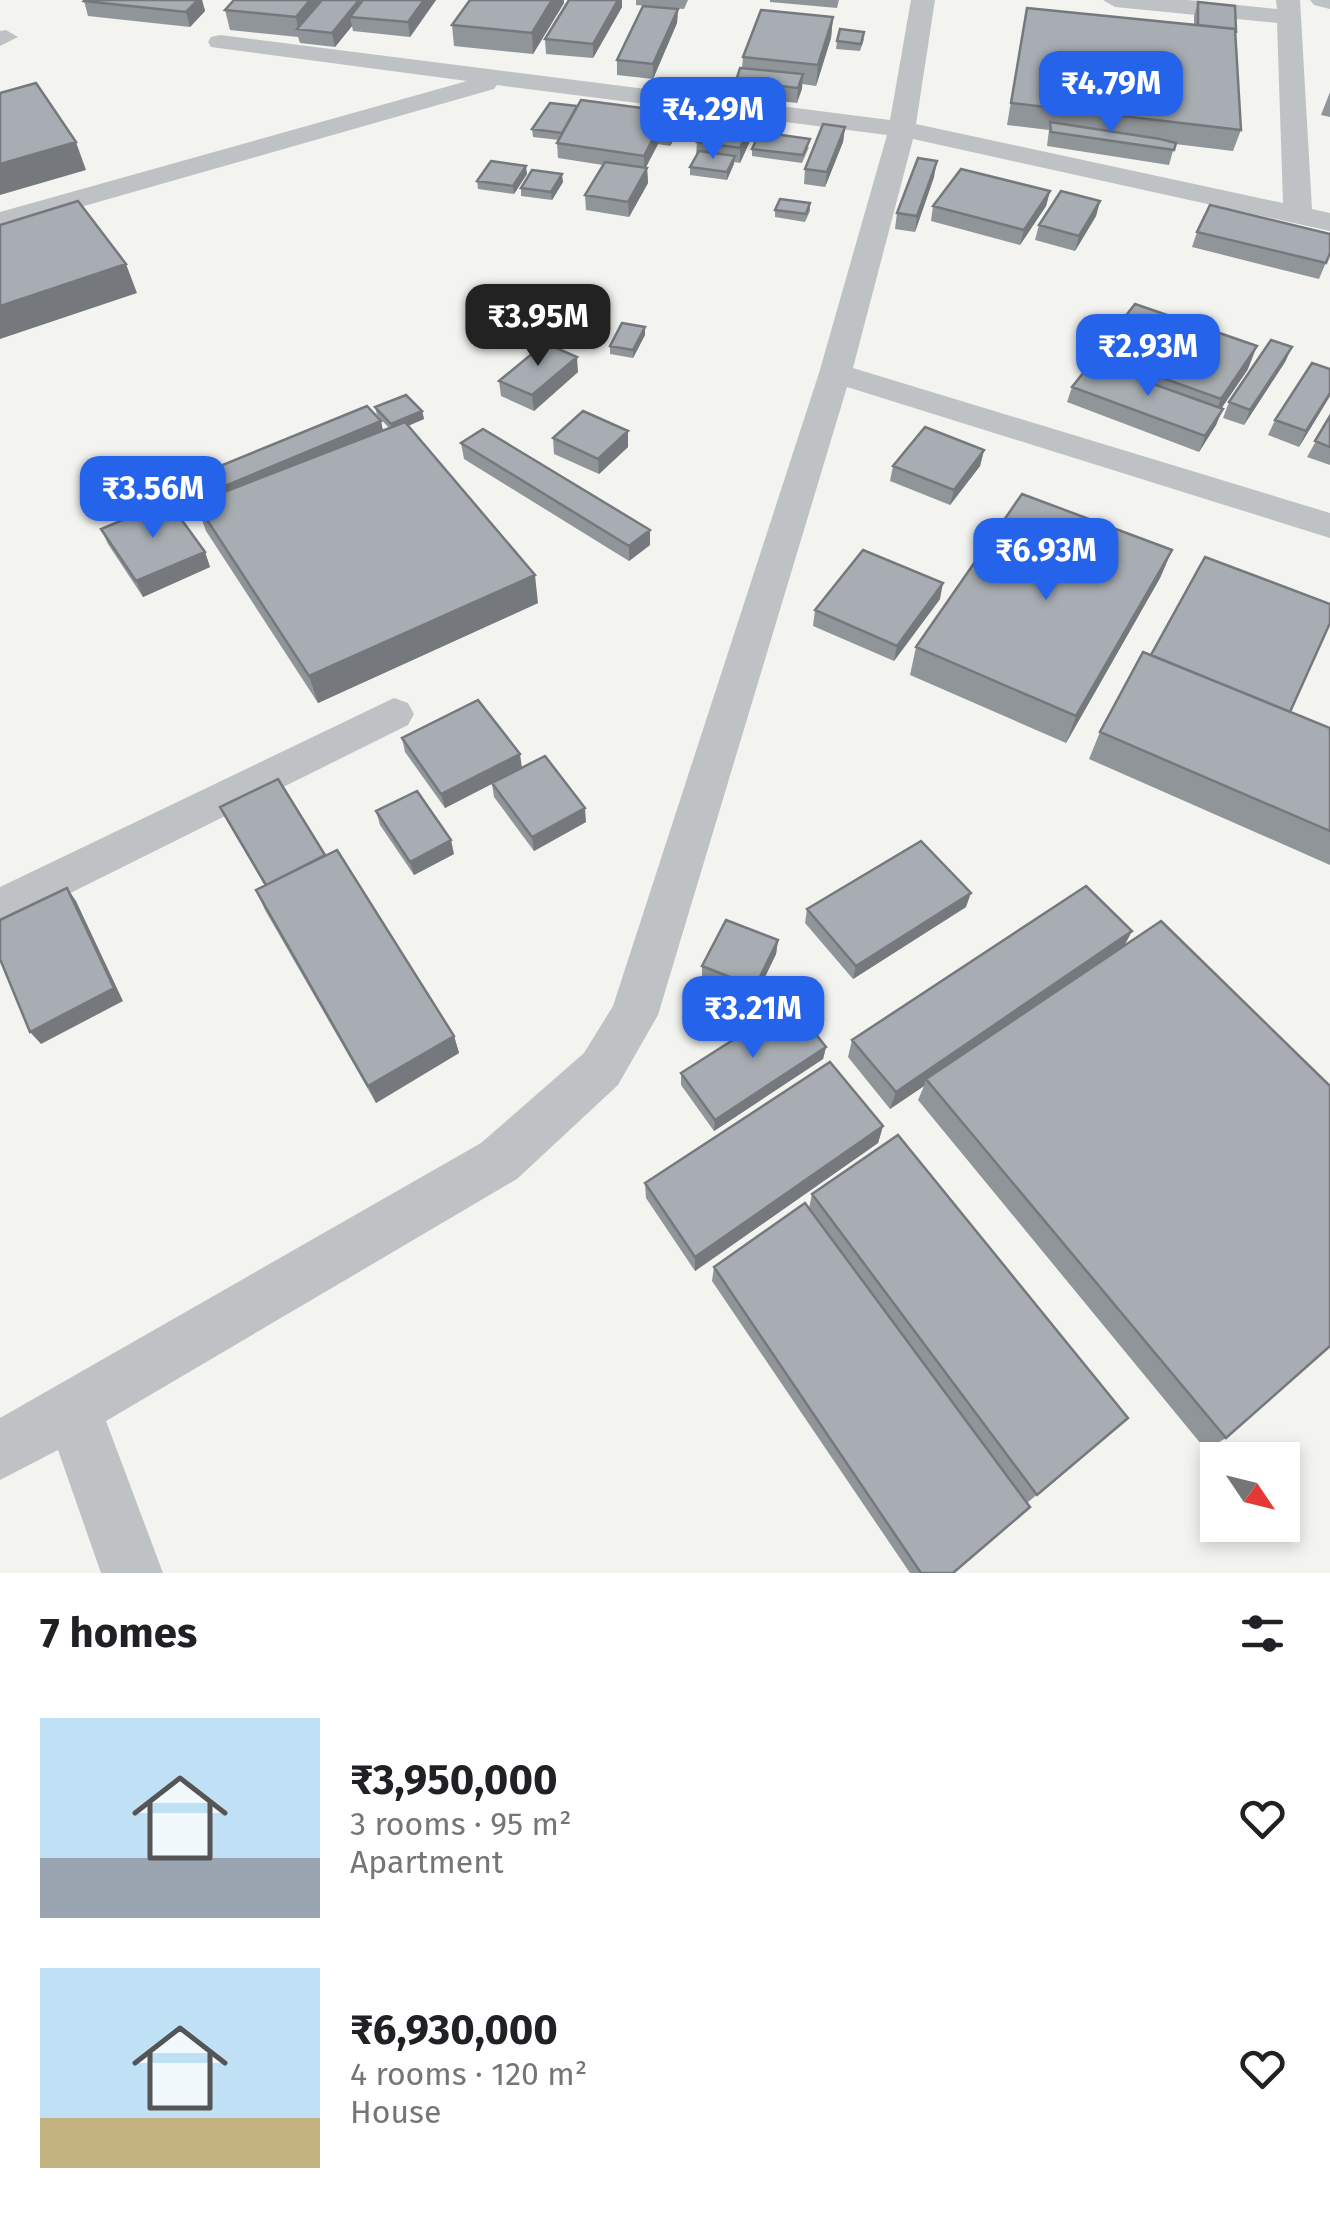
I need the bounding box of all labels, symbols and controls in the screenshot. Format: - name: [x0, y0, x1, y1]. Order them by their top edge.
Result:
- pin: ₹4.79M: [1030, 51, 1192, 136]
- text: ₹4.79M: [1061, 64, 1161, 102]
- pin: ₹4.29M: [632, 77, 794, 162]
- text: ₹4.29M: [662, 90, 764, 128]
- pin: ₹3.95M: [457, 284, 619, 369]
- text: ₹3.95M: [487, 297, 589, 335]
- pin: ₹2.93M: [1067, 314, 1229, 399]
- text: ₹2.93M: [1098, 327, 1198, 365]
- pin: ₹3.56M: [72, 456, 234, 541]
- text: ₹3.56M: [102, 469, 204, 507]
- pin: ₹6.93M: [965, 518, 1127, 603]
- text: ₹6.93M: [995, 531, 1097, 569]
- pin: ₹3.21M: [672, 976, 834, 1061]
- text: ₹3.21M: [704, 989, 802, 1027]
- north arrow: [1200, 1442, 1300, 1542]
- map controls: [1200, 1442, 1300, 1542]
- icon: filters: [1235, 1606, 1290, 1661]
- text: 7 homes: [40, 1608, 197, 1658]
- text: ₹3,950,000: [350, 1755, 558, 1805]
- icon: home: [120, 1758, 240, 1878]
- icon: heart: [1235, 1791, 1290, 1846]
- text: 3 rooms · 95 m²: [350, 1805, 572, 1843]
- text: Apartment: [350, 1843, 504, 1881]
- text: ₹6,930,000: [350, 2005, 558, 2055]
- icon: home: [120, 2008, 240, 2128]
- icon: heart: [1235, 2041, 1290, 2096]
- text: 4 rooms · 120 m²: [350, 2055, 587, 2093]
- text: House: [350, 2093, 441, 2131]

